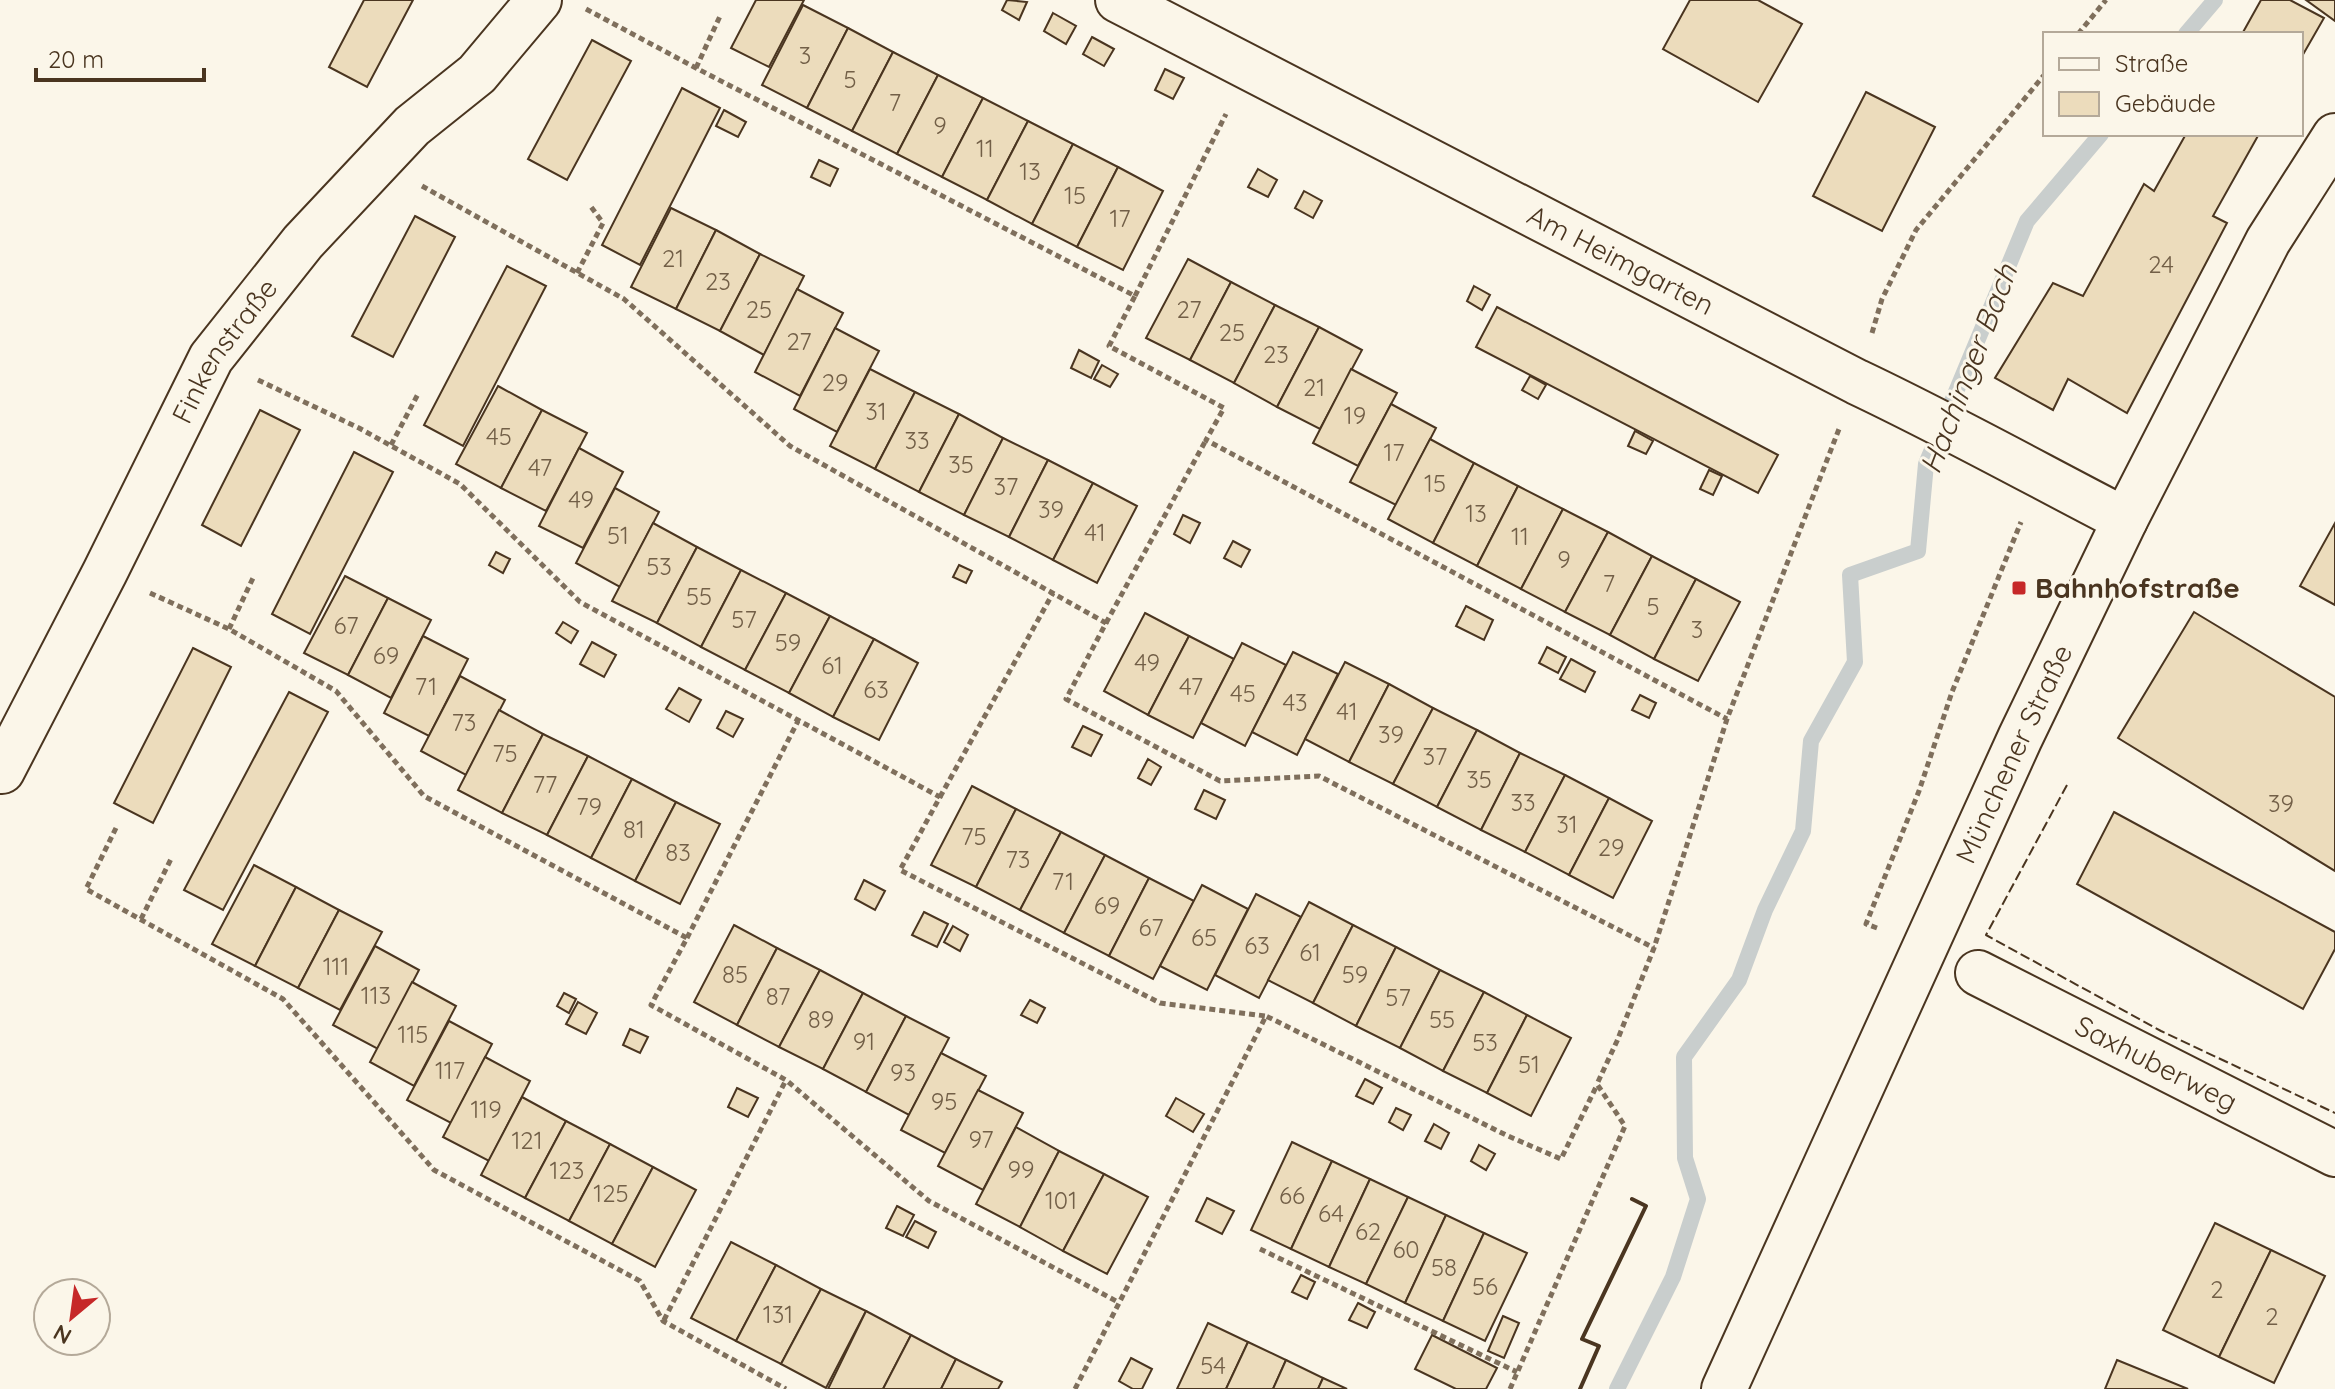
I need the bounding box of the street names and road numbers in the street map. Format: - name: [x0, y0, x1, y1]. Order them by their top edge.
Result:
- street label: Am Heimgarten: [1522, 197, 1720, 322]
- street label: Finkenstraße: [164, 271, 284, 429]
- street label: Münchener Straße: [1947, 639, 2079, 869]
- street label: Saxhuberweg: [2070, 1007, 2244, 1119]

